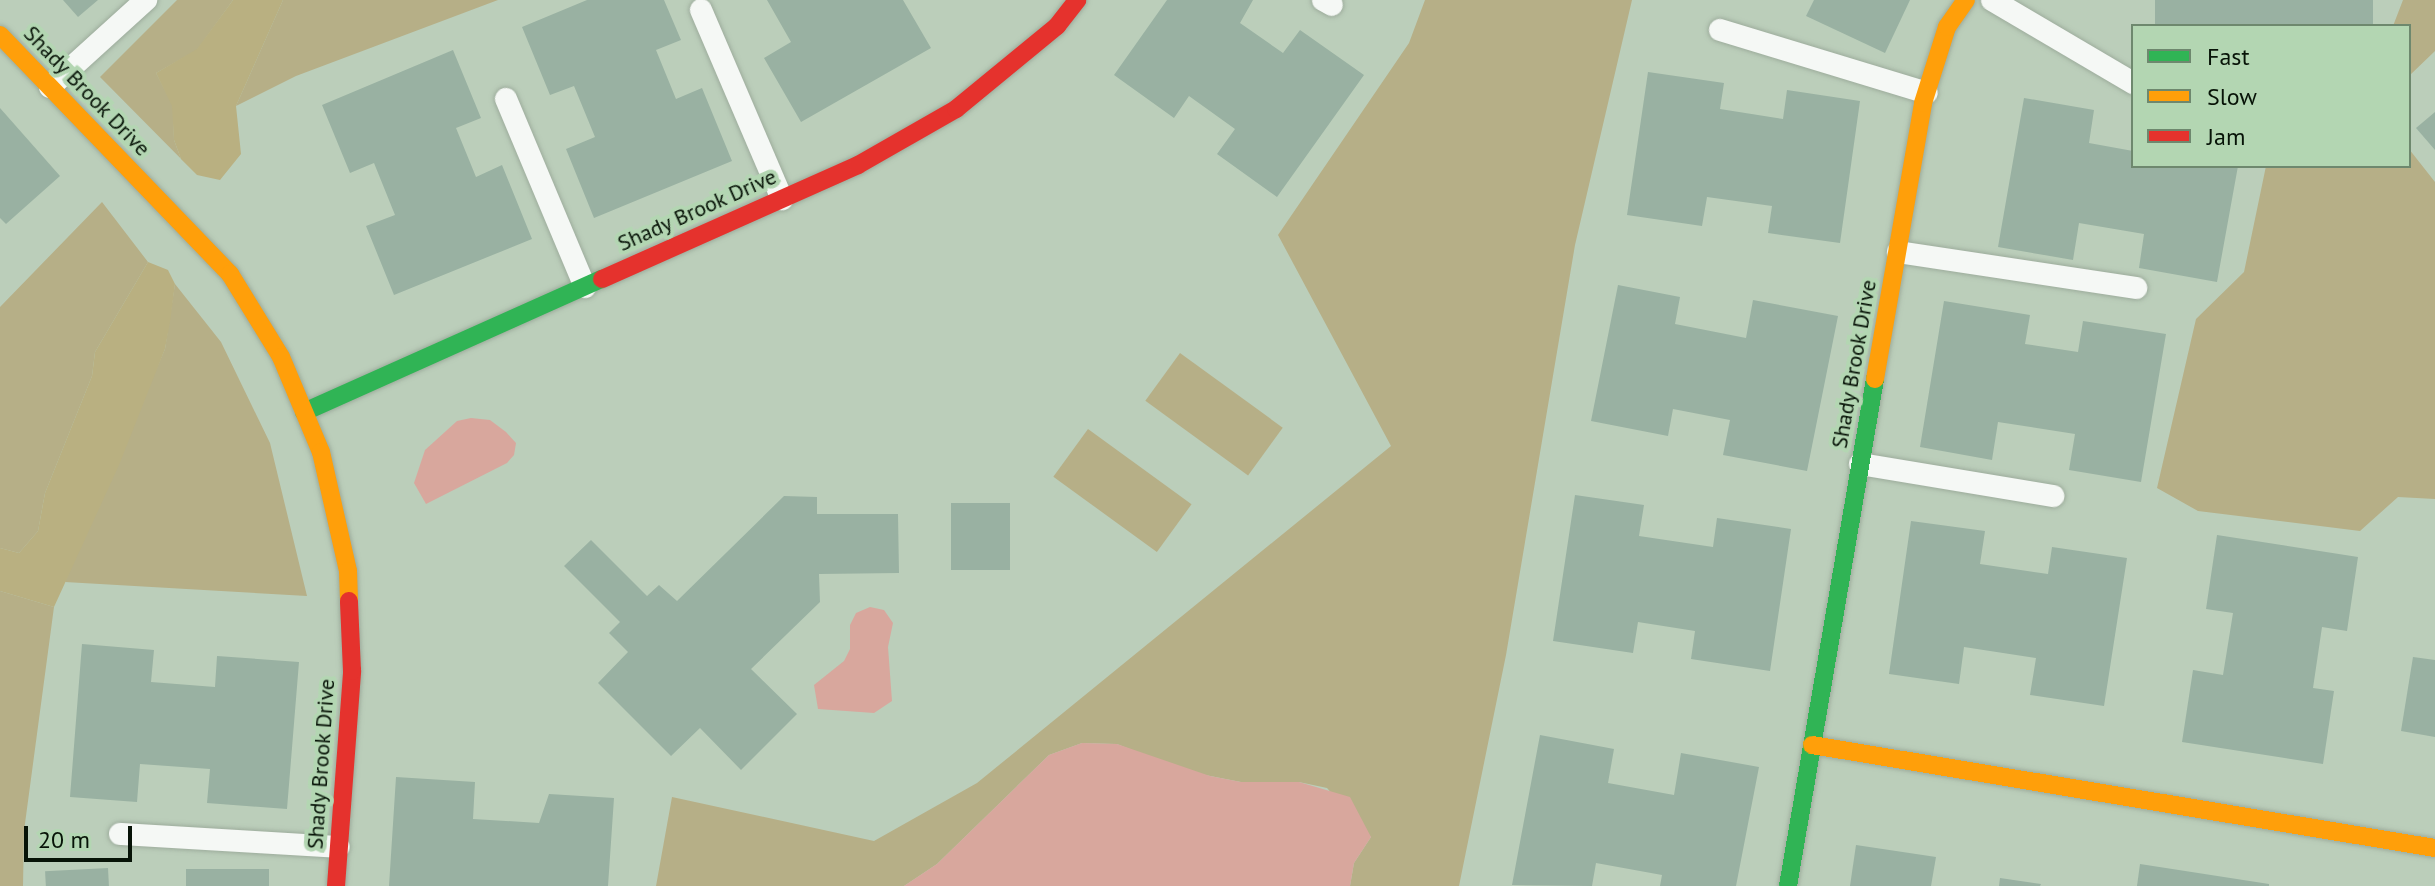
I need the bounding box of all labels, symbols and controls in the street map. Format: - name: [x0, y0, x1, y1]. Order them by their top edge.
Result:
- street label: Shady Brook Drive: [18, 20, 156, 162]
- legend: [2131, 24, 2411, 168]
- text: Fast: [2207, 41, 2250, 72]
- text: Slow: [2207, 81, 2257, 112]
- text: Jam: [2207, 121, 2245, 152]
- street label: Shady Brook Drive: [613, 163, 781, 257]
- street label: Shady Brook Drive: [1826, 277, 1882, 451]
- street label: Shady Brook Drive: [302, 677, 340, 851]
- scale bar: [28, 810, 136, 860]
- text: 20 m: [38, 824, 90, 855]

